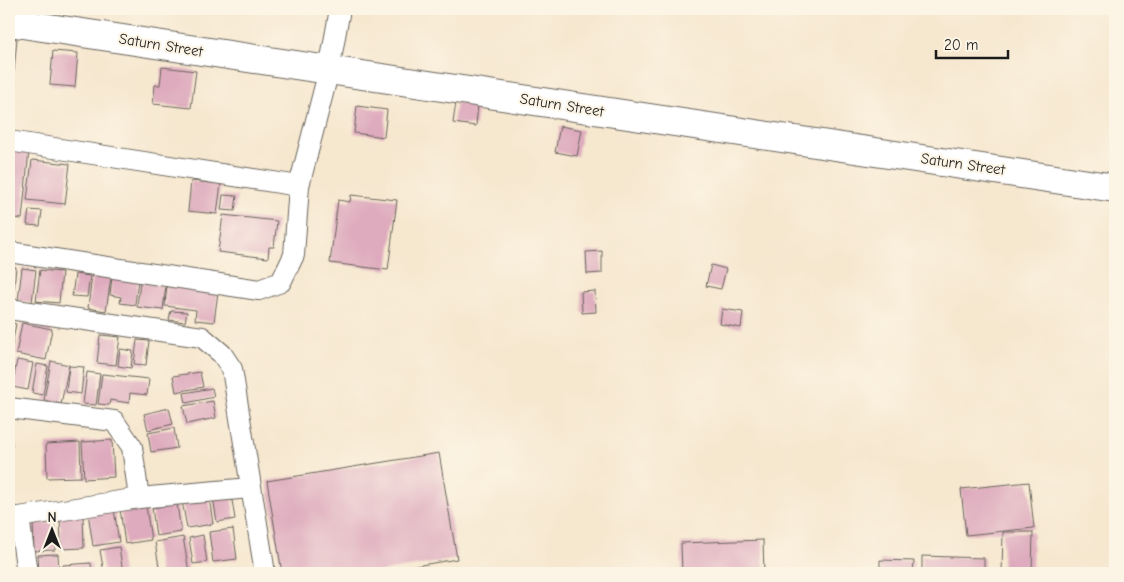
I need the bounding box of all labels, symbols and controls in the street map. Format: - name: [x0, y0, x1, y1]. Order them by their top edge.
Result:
- scale bar: [936, 28, 1009, 60]
- street label: Saturn Street: [118, 29, 205, 61]
- text: 20 m: [944, 36, 978, 54]
- street label: Saturn Street: [519, 89, 606, 121]
- street label: Saturn Street: [920, 149, 1007, 179]
- north arrow: [28, 504, 78, 554]
- text: N: [47, 509, 57, 526]

